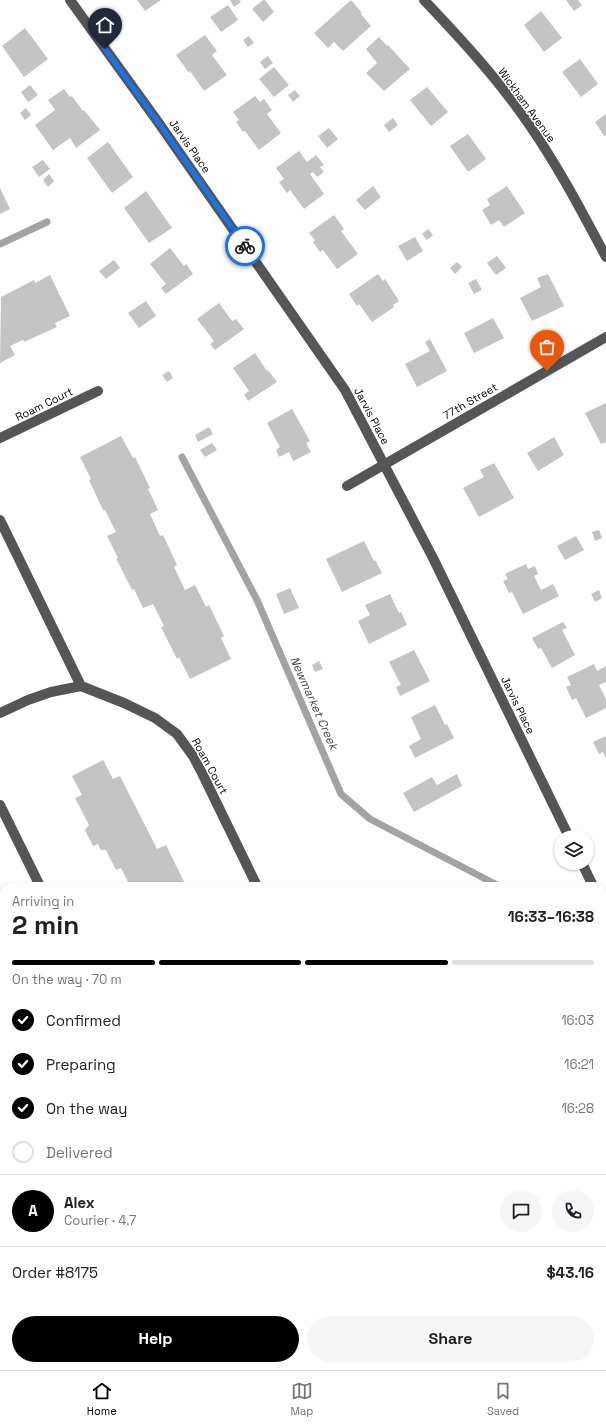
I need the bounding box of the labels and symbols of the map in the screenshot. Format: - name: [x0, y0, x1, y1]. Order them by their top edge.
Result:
- pin: [88, 8, 122, 49]
- street label: Wickham Avenue: [495, 65, 559, 145]
- street label: Jarvis Place: [166, 116, 214, 176]
- courier: [225, 226, 265, 266]
- pin: [530, 330, 564, 371]
- street label: 77th Street: [440, 380, 500, 422]
- street label: Roam Court: [13, 384, 75, 424]
- street label: Jarvis Place: [351, 385, 393, 447]
- water label: Newmarket Creek: [286, 654, 342, 754]
- street label: Jarvis Place: [498, 674, 538, 736]
- street label: Roam Court: [189, 735, 231, 797]

